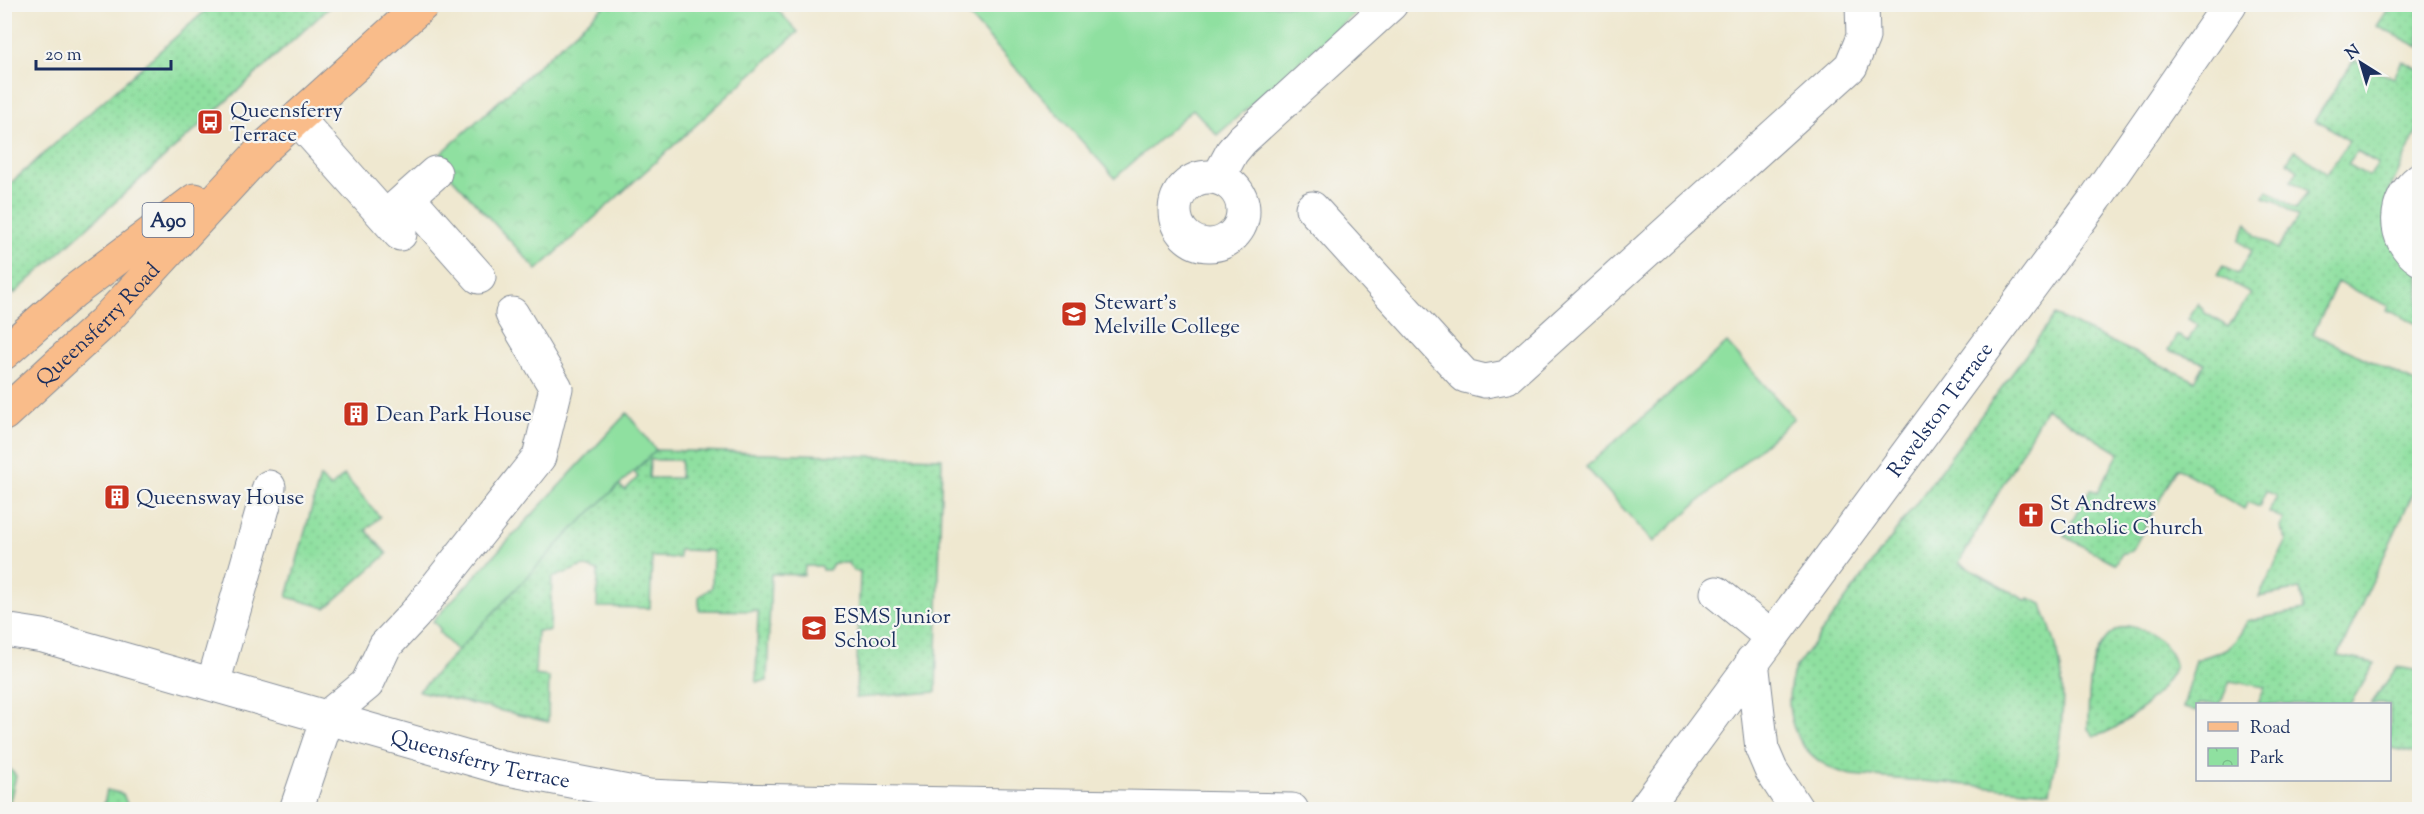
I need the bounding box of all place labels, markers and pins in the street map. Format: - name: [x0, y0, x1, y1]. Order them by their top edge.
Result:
- place label: Queensferry Terrace: [230, 97, 343, 151]
- bus stop icon: Queensferry Terrace: [195, 107, 225, 137]
- place label: Stewart's Melville College: [1094, 289, 1240, 343]
- school or university icon: Stewart's Melville College: [1059, 299, 1089, 329]
- building icon: Dean Park House: [341, 399, 371, 429]
- place label: Dean Park House: [376, 401, 532, 431]
- building icon: Queensway House: [102, 482, 132, 512]
- place label: Queensway House: [136, 484, 304, 514]
- place label: St Andrews Catholic Church: [2050, 490, 2203, 544]
- church icon: St Andrews Catholic Church: [2016, 500, 2046, 530]
- place label: ESMS Junior School: [834, 603, 951, 657]
- school or university icon: ESMS Junior School: [799, 613, 829, 643]

